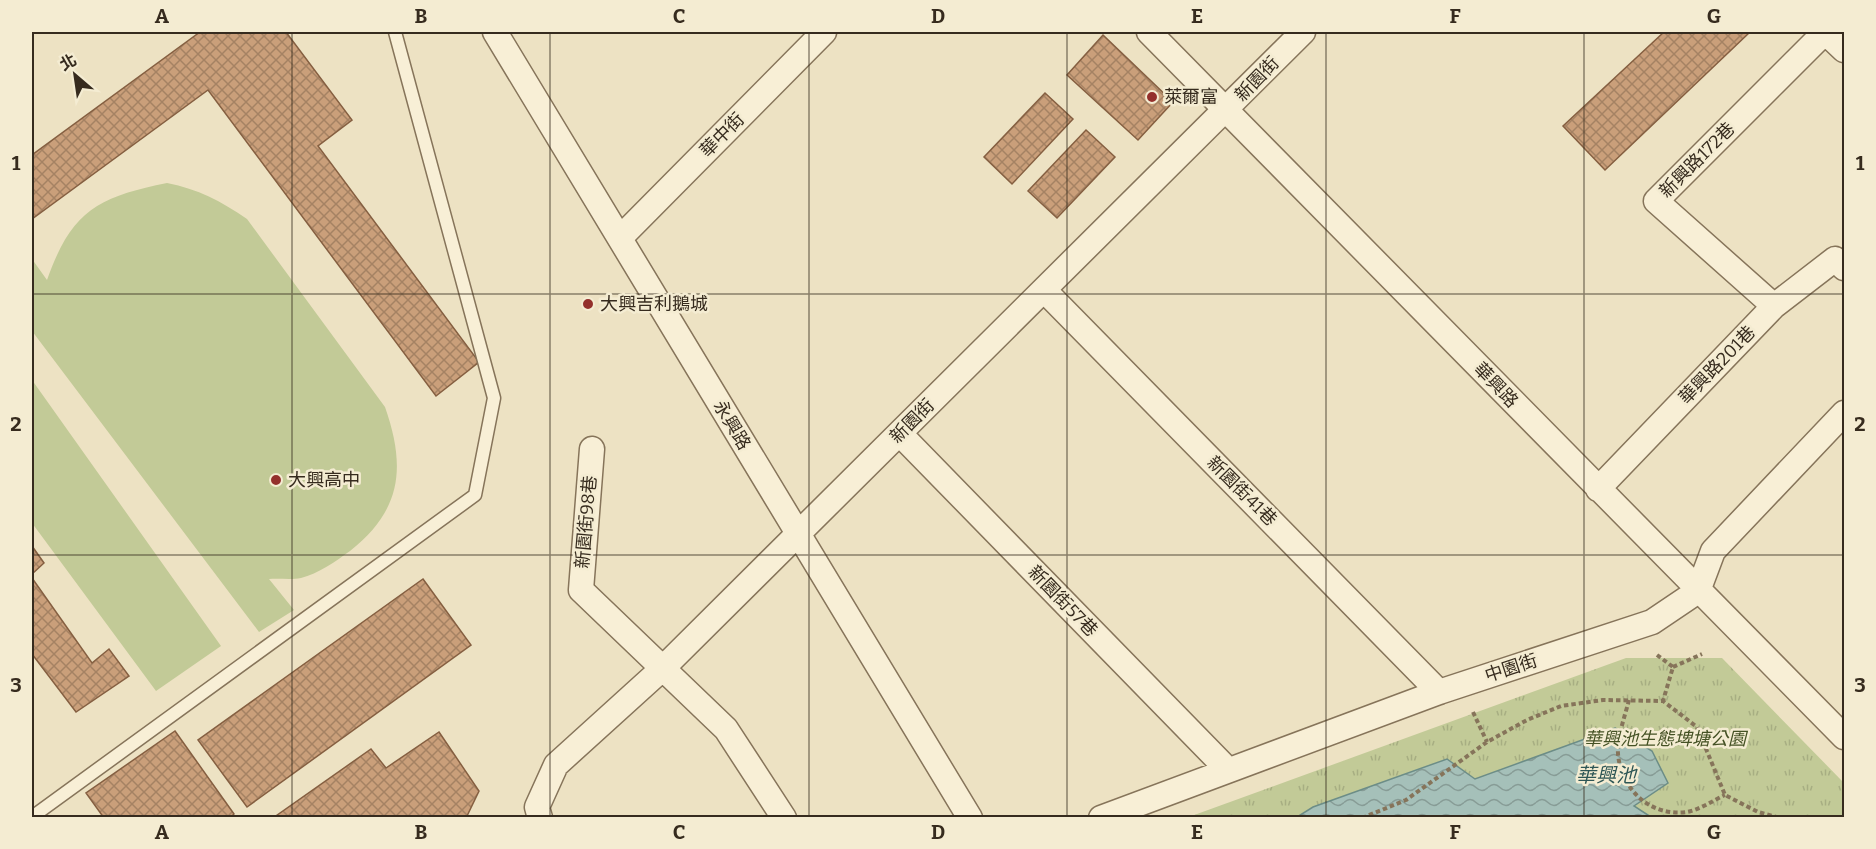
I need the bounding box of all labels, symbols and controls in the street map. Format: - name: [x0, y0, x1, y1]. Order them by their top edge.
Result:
- text: A: [155, 4, 170, 28]
- text: B: [415, 4, 428, 28]
- text: C: [673, 4, 685, 28]
- text: D: [931, 4, 945, 28]
- text: E: [1191, 4, 1203, 28]
- text: F: [1449, 4, 1461, 28]
- text: G: [1707, 4, 1721, 28]
- north arrow: [45, 45, 105, 105]
- text: 北: [56, 50, 80, 75]
- street label: 新園街: [1230, 52, 1284, 106]
- place label: 萊爾富: [1164, 86, 1218, 108]
- marker: 萊爾富: [1145, 90, 1159, 104]
- street label: 華中街: [695, 108, 749, 162]
- street label: 新興路172巷: [1655, 118, 1739, 202]
- text: 1: [12, 151, 21, 175]
- text: 1: [1856, 151, 1865, 175]
- place label: 大興吉利鵝城: [600, 293, 708, 315]
- marker: 大興吉利鵝城: [581, 297, 595, 311]
- street label: 華興路201巷: [1674, 321, 1760, 409]
- street label: 華興路: [1469, 358, 1523, 412]
- street label: 新園街: [885, 394, 939, 448]
- street label: 永興路: [709, 396, 755, 454]
- text: 2: [10, 412, 22, 436]
- text: 2: [1854, 412, 1866, 436]
- street label: 新園街41巷: [1202, 451, 1282, 531]
- place label: 大興高中: [288, 469, 360, 491]
- marker: 大興高中: [269, 473, 283, 487]
- street label: 新園街98巷: [571, 475, 601, 569]
- street label: 新園街57巷: [1024, 561, 1102, 641]
- street label: 中園街: [1482, 649, 1540, 687]
- text: 3: [10, 673, 22, 697]
- text: 3: [1854, 673, 1866, 697]
- park label: 華興池生態埤塘公園: [1584, 728, 1749, 750]
- water label: 華興池: [1576, 763, 1638, 787]
- text: A: [155, 820, 170, 844]
- text: B: [415, 820, 428, 844]
- text: C: [673, 820, 685, 844]
- text: D: [931, 820, 945, 844]
- text: E: [1191, 820, 1203, 844]
- text: F: [1449, 820, 1461, 844]
- text: G: [1707, 820, 1721, 844]

